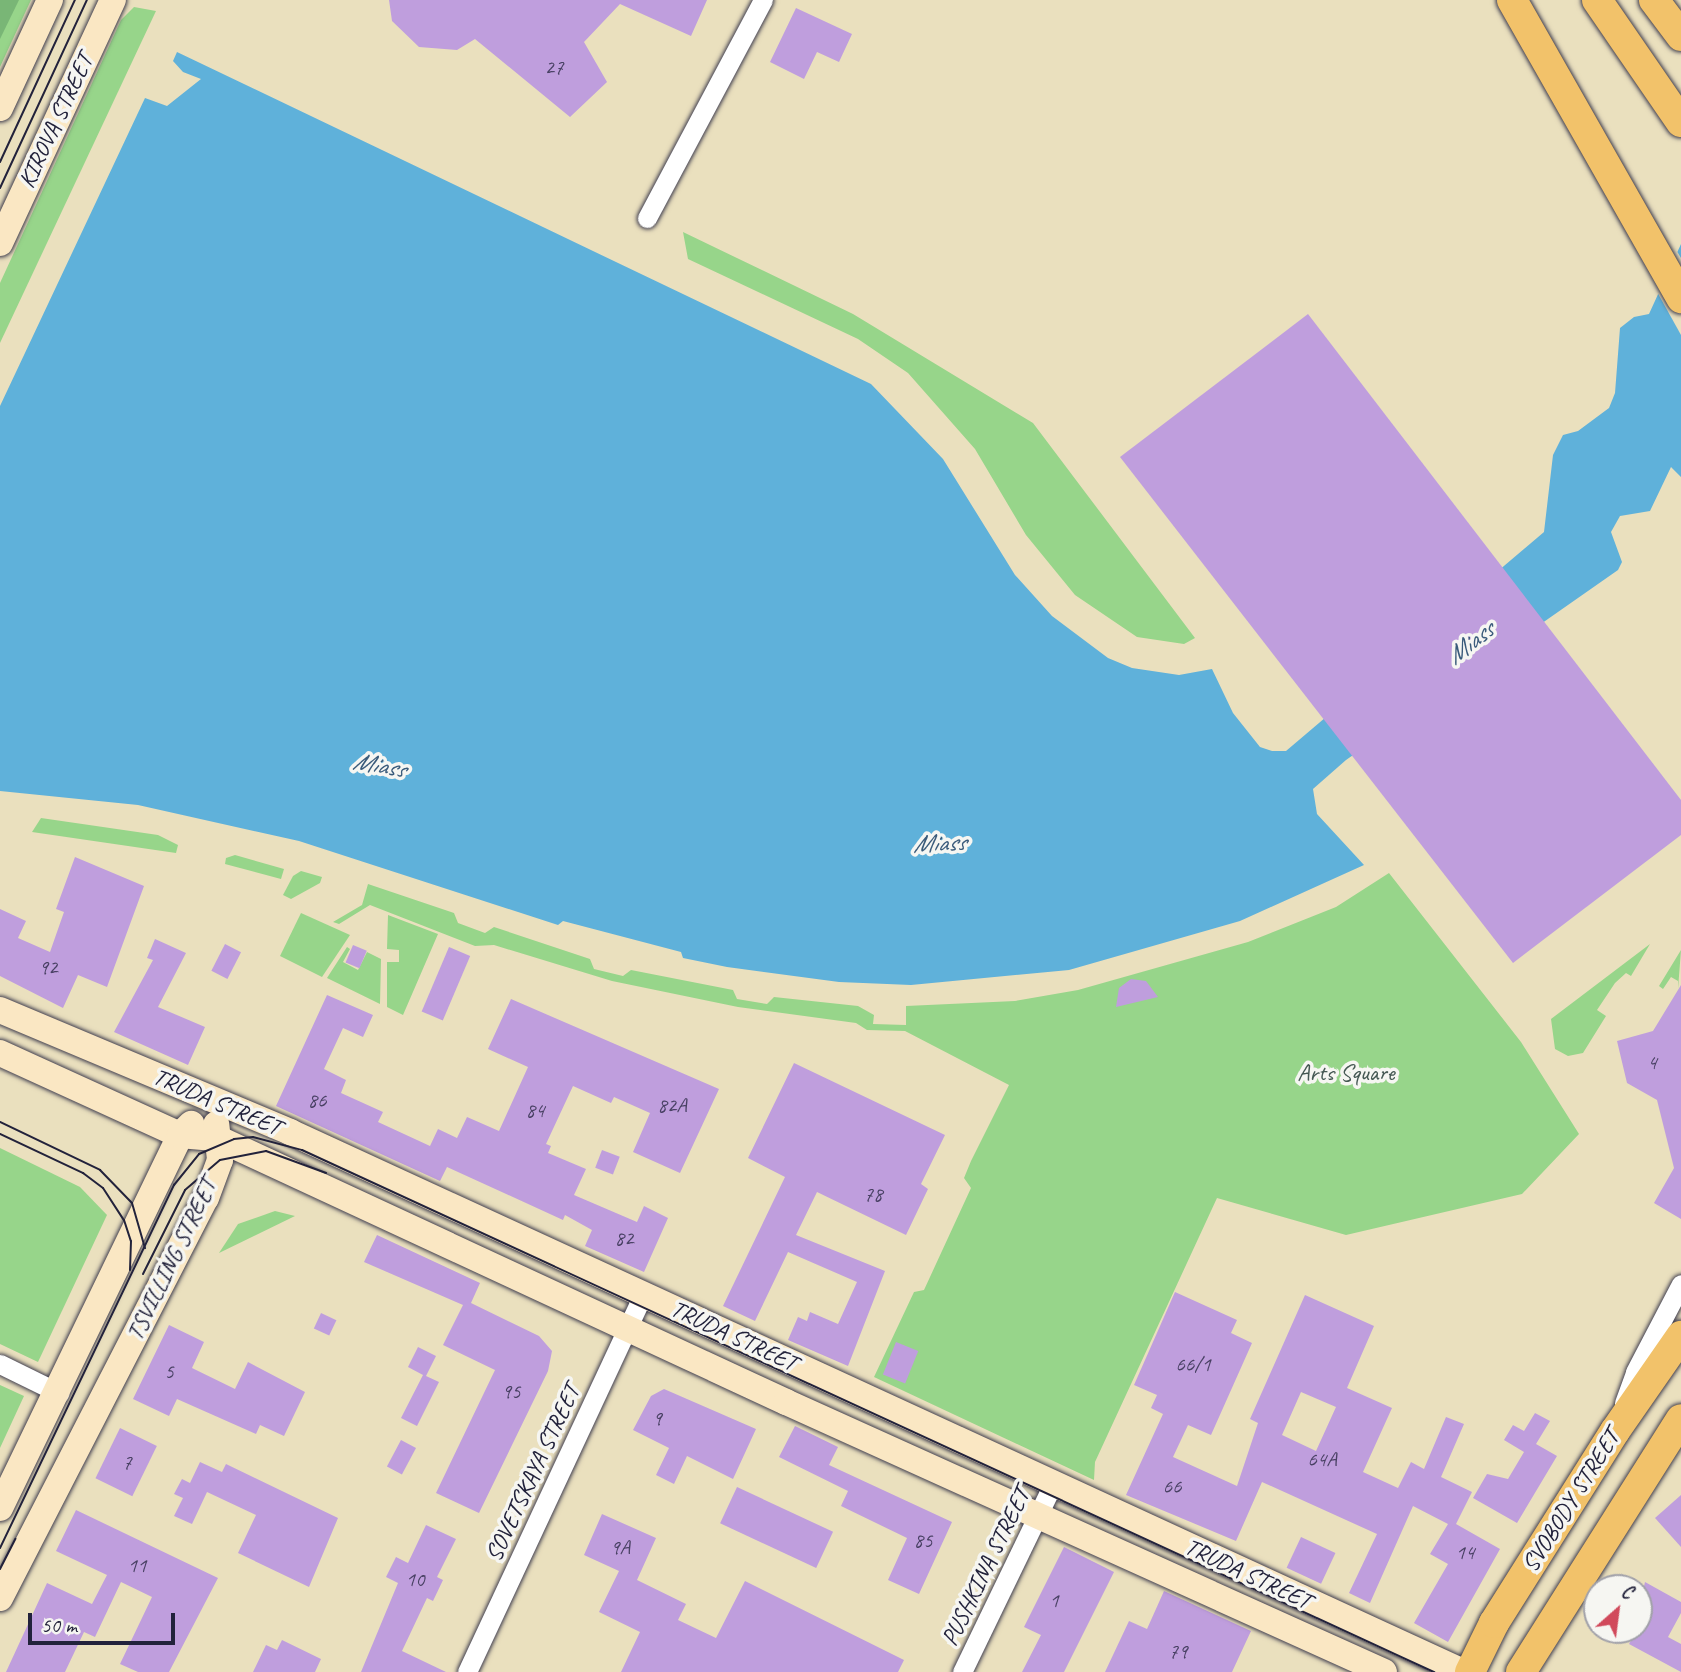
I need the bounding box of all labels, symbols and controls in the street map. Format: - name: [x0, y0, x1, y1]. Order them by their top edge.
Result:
- street label: KIROVA STREET: [12, 49, 100, 193]
- house number: 27: [545, 54, 563, 80]
- water label: Miass: [1440, 615, 1500, 671]
- water label: Miass: [351, 745, 407, 785]
- water label: Miass: [912, 827, 966, 859]
- house number: 92: [39, 954, 57, 980]
- house number: 4: [1647, 1049, 1657, 1075]
- park label: Arts Square: [1297, 1059, 1395, 1087]
- street label: TRUDA STREET: [149, 1062, 285, 1142]
- house number: 86: [308, 1087, 326, 1113]
- house number: 82А: [657, 1092, 687, 1118]
- house number: 84: [526, 1097, 544, 1123]
- street label: TSVILLING STREET: [121, 1175, 223, 1345]
- house number: 78: [864, 1181, 882, 1207]
- house number: 82: [615, 1225, 633, 1251]
- street label: TRUDA STREET: [666, 1294, 802, 1378]
- house number: 66/1: [1175, 1351, 1211, 1377]
- house number: 5: [164, 1358, 174, 1384]
- house number: 95: [502, 1378, 520, 1404]
- street label: SOVETSKAYA STREET: [479, 1380, 587, 1566]
- house number: 9: [652, 1405, 662, 1431]
- street label: SVOBODY STREET: [1516, 1425, 1626, 1577]
- house number: 64А: [1307, 1446, 1337, 1472]
- house number: 7: [122, 1449, 132, 1475]
- house number: 66: [1163, 1473, 1181, 1499]
- street label: PUSHKINA STREET: [935, 1484, 1037, 1650]
- house number: 85: [914, 1527, 932, 1553]
- street label: TRUDA STREET: [1180, 1532, 1316, 1616]
- house number: 9А: [610, 1534, 630, 1560]
- house number: 14: [1456, 1539, 1474, 1565]
- house number: 11: [128, 1552, 146, 1578]
- house number: 10: [406, 1566, 424, 1592]
- north arrow: [1583, 1574, 1653, 1644]
- text: С: [1617, 1579, 1637, 1605]
- house number: 1: [1049, 1587, 1059, 1613]
- scale bar: [32, 1598, 178, 1642]
- text: 50 m: [41, 1612, 77, 1638]
- house number: 79: [1169, 1638, 1187, 1664]

